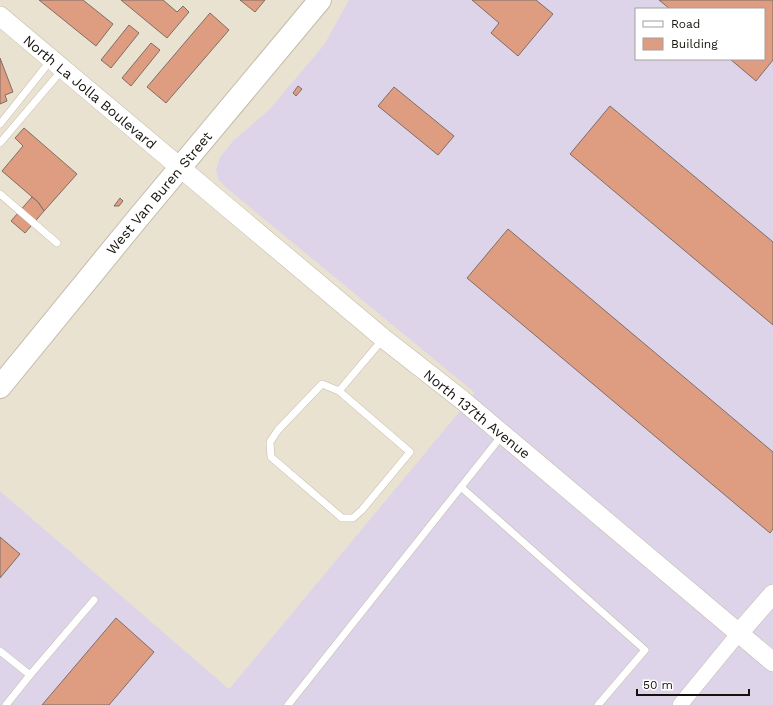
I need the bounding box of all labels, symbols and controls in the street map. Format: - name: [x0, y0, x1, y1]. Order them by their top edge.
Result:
- legend: [635, 8, 765, 60]
- text: Road: [671, 17, 700, 31]
- street label: North La Jolla Boulevard: [20, 32, 160, 152]
- text: Building: [671, 37, 718, 51]
- street label: West Van Buren Street: [103, 128, 215, 258]
- street label: North 137th Avenue: [421, 366, 533, 462]
- scale bar: [637, 671, 749, 697]
- text: 50 m: [643, 678, 673, 692]

